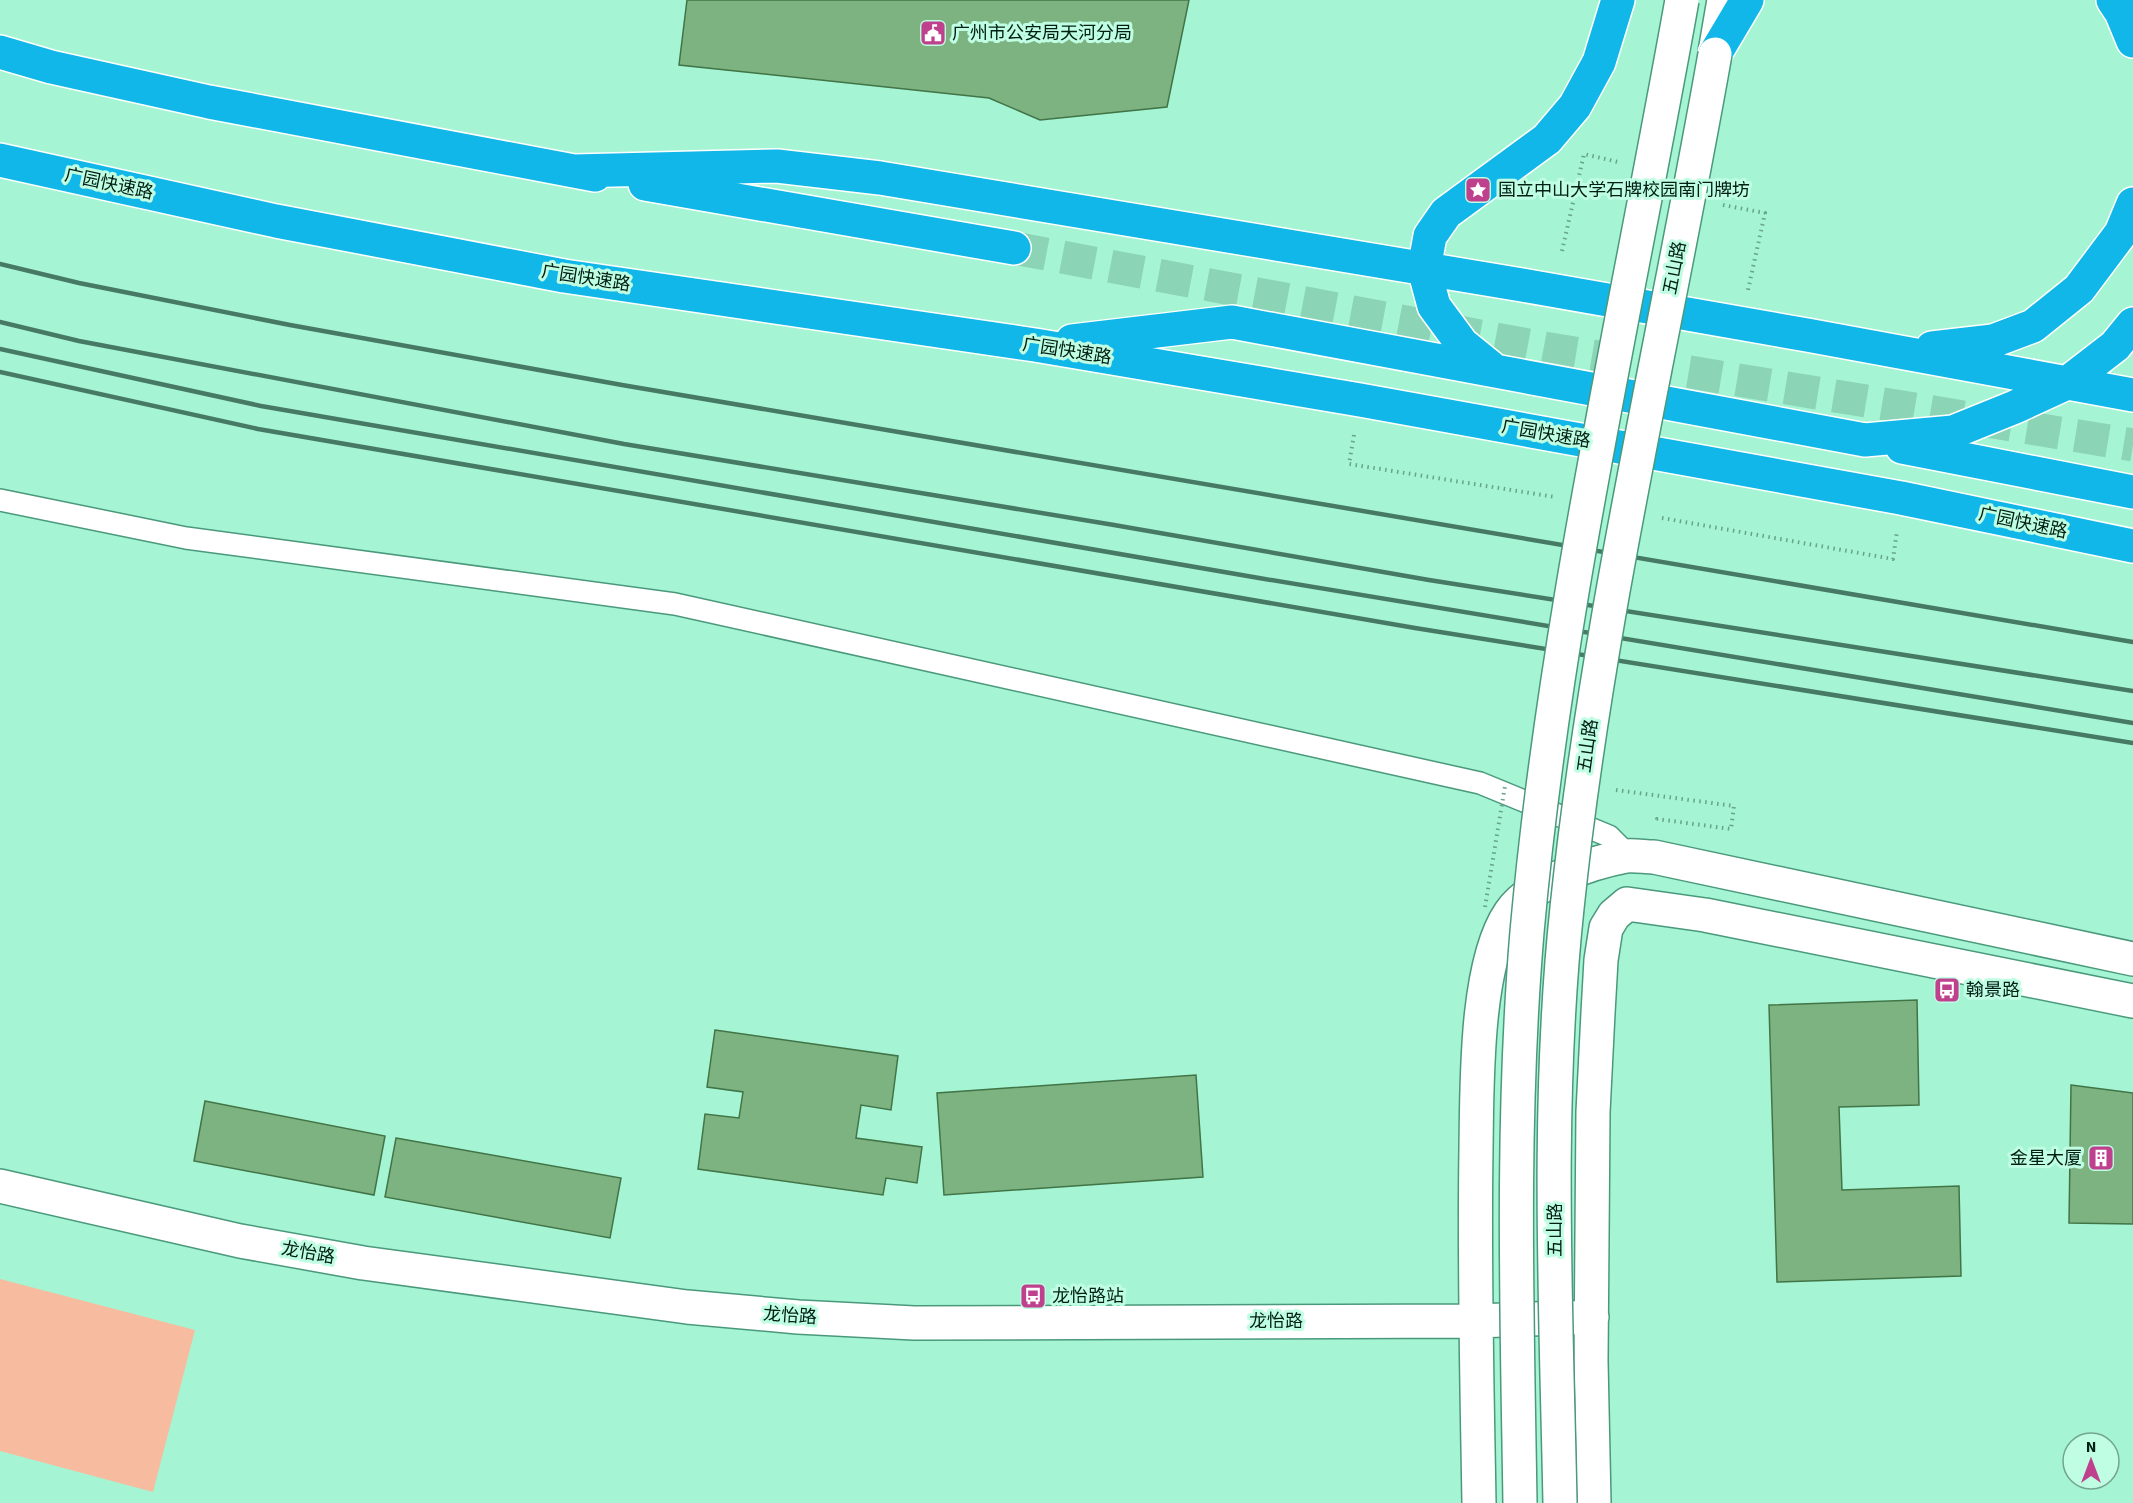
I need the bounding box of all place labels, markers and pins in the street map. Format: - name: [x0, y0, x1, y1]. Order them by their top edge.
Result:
- public building icon: 广州市公安局天河分局: [918, 18, 948, 48]
- place label: 广州市公安局天河分局: [952, 21, 1132, 46]
- place icon: 国立中山大学石牌校园南门牌坊: [1463, 175, 1493, 205]
- place label: 国立中山大学石牌校园南门牌坊: [1498, 178, 1750, 203]
- bus stop icon: 翰景路: [1932, 975, 1962, 1005]
- place label: 翰景路: [1966, 978, 2020, 1003]
- building icon: 金星大厦: [2086, 1143, 2116, 1173]
- place label: 金星大厦: [2010, 1146, 2082, 1171]
- bus stop icon: 龙怡路站: [1018, 1281, 1048, 1311]
- place label: 龙怡路站: [1052, 1284, 1124, 1309]

